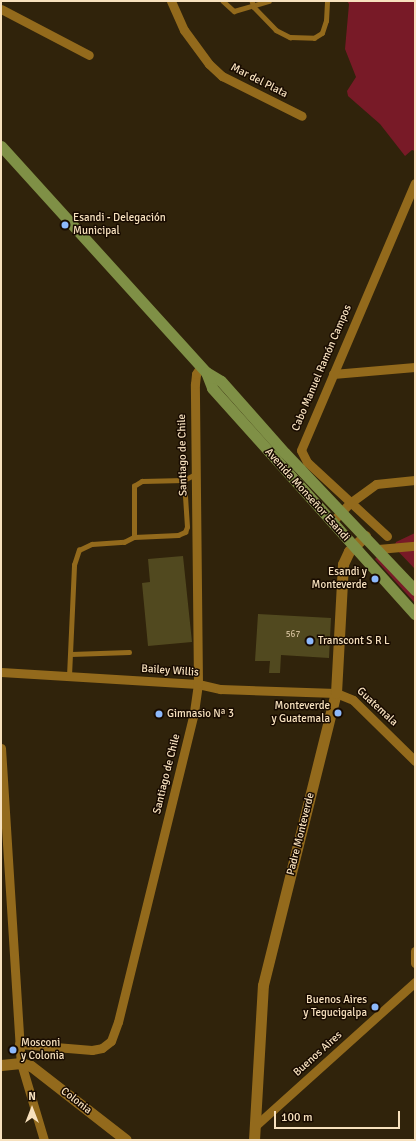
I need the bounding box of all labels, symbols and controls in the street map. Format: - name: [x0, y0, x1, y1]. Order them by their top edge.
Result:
- street label: Mar del Plata: [228, 61, 290, 101]
- place label: Esandi - Delegación Municipal: [73, 212, 166, 238]
- marker: Esandi - Delegación Municipal: [60, 220, 70, 230]
- street label: Cabo Manuel Ramón Campos: [289, 303, 355, 433]
- street label: Santiago de Chile: [176, 414, 190, 496]
- street label: Avenida Monseñor Esandi: [262, 446, 352, 544]
- place label: Esandi y Monteverde: [312, 566, 367, 592]
- marker: Esandi y Monteverde: [370, 574, 380, 584]
- house number: 567: [286, 630, 300, 640]
- place label: Transcont S R L: [318, 634, 390, 648]
- marker: Transcont S R L: [305, 636, 315, 646]
- street label: Bailey Willis: [141, 662, 199, 680]
- street label: Guatemala: [354, 685, 400, 729]
- place label: Monteverde y Guatemala: [271, 700, 330, 726]
- place label: Gimnasio Nª 3: [167, 707, 234, 721]
- marker: Monteverde y Guatemala: [333, 708, 343, 718]
- marker: Gimnasio Nª 3: [154, 709, 164, 719]
- street label: Santiago de Chile: [151, 733, 183, 815]
- street label: Padre Monteverde: [284, 791, 318, 877]
- place label: Buenos Aires y Tegucigalpa: [303, 994, 367, 1020]
- marker: Buenos Aires y Tegucigalpa: [370, 1002, 380, 1012]
- street label: Buenos Aires: [291, 1029, 345, 1079]
- place label: Mosconi y Colonia: [21, 1037, 64, 1063]
- marker: Mosconi y Colonia: [8, 1045, 18, 1055]
- street label: Colonia: [58, 1085, 94, 1117]
- north arrow: [12, 1089, 52, 1129]
- text: N: [28, 1090, 36, 1103]
- scale bar: [276, 1103, 402, 1129]
- text: 100 m: [281, 1110, 313, 1125]

